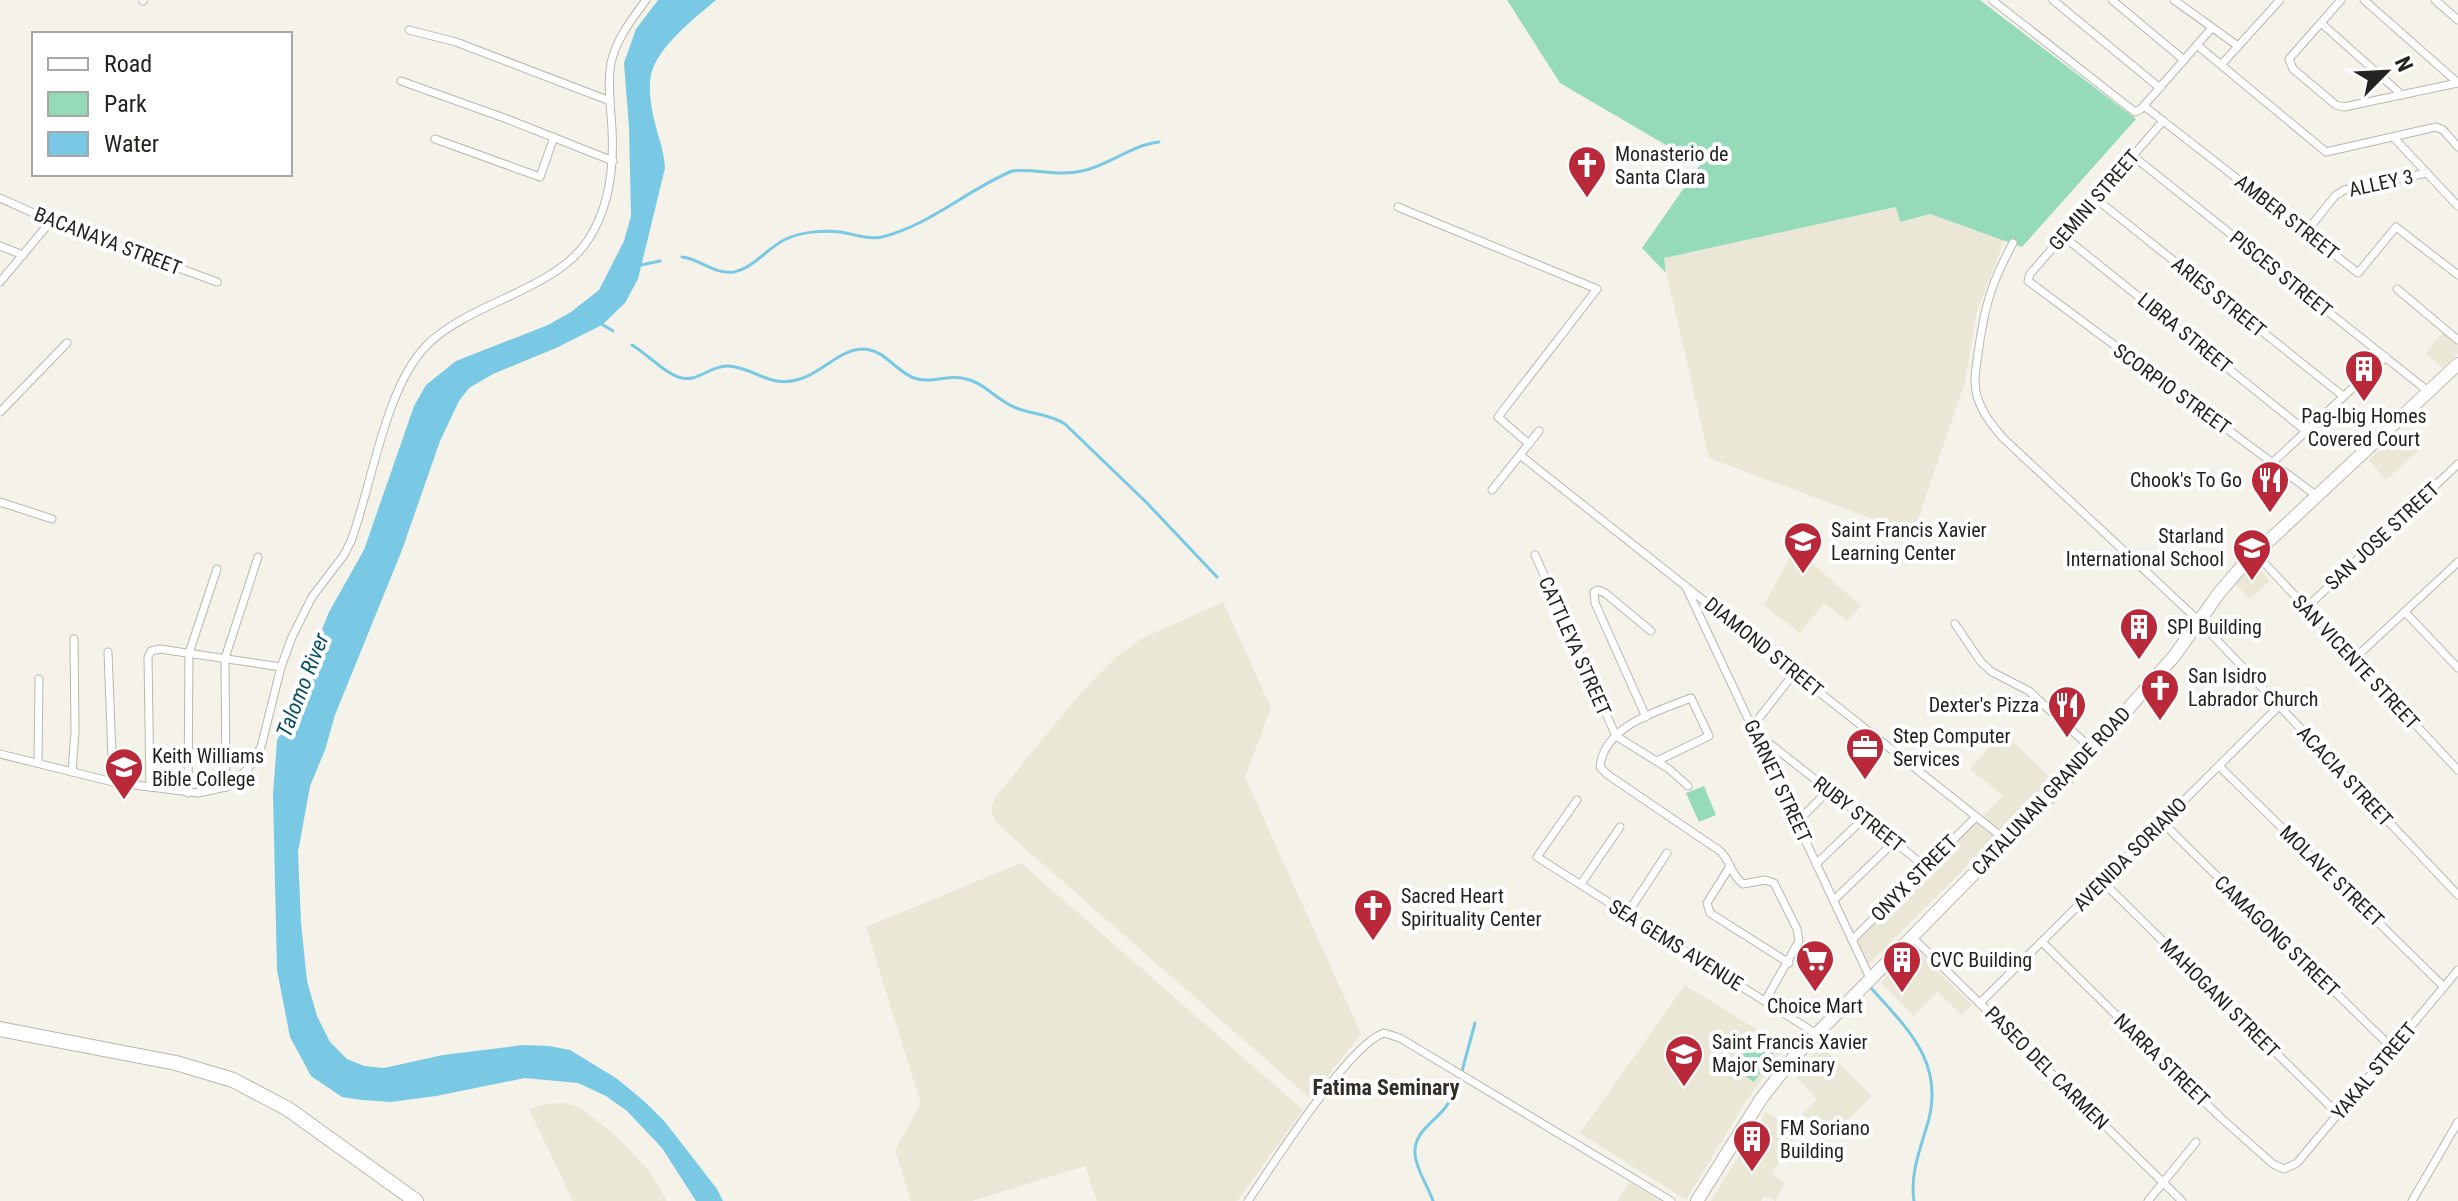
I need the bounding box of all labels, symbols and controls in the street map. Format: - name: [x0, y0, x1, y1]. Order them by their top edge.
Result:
- legend: [32, 32, 292, 176]
- north arrow: [2346, 32, 2426, 112]
- text: Road: [104, 50, 152, 78]
- text: N: [2390, 53, 2418, 75]
- text: Park: [104, 90, 147, 118]
- text: Water: [104, 130, 159, 158]
- place label: Monasterio de Santa Clara: [1615, 142, 1728, 189]
- church icon: Monasterio de Santa Clara: [1566, 144, 1608, 199]
- street label: GEMINI STREET: [2044, 145, 2144, 255]
- street label: ALLEY 3: [2346, 164, 2416, 202]
- street label: AMBER STREET: [2231, 169, 2343, 265]
- street label: BACANAYA STREET: [31, 202, 185, 280]
- street label: PISCES STREET: [2225, 225, 2337, 323]
- street label: ARIES STREET: [2167, 252, 2271, 342]
- street label: LIBRA STREET: [2133, 288, 2237, 378]
- street label: SCORPIO STREET: [2109, 338, 2235, 440]
- building icon: Pag-Ibig Homes Covered Court: [2343, 348, 2385, 403]
- place label: Pag-Ibig Homes Covered Court: [2301, 404, 2427, 451]
- restaurant icon: Chook's To Go: [2249, 459, 2291, 514]
- place label: Chook's To Go: [2130, 468, 2242, 492]
- street label: SAN JOSE STREET: [2320, 477, 2444, 595]
- place label: Saint Francis Xavier Learning Center: [1831, 518, 1987, 565]
- school or university icon: Saint Francis Xavier Learning Center: [1782, 520, 1824, 575]
- place label: Starland International School: [2066, 524, 2224, 571]
- school or university icon: Starland International School: [2231, 527, 2273, 582]
- street label: CATTLEYA STREET: [1534, 573, 1616, 719]
- street label: SAN VICENTE STREET: [2287, 590, 2425, 734]
- street label: DIAMOND STREET: [1700, 592, 1828, 702]
- building icon: SPI Building: [2118, 606, 2160, 661]
- place label: SPI Building: [2167, 615, 2262, 639]
- water label: Talomo River: [271, 629, 334, 741]
- place label: San Isidro Labrador Church: [2188, 664, 2318, 711]
- church icon: San Isidro Labrador Church: [2139, 667, 2181, 722]
- restaurant icon: Dexter's Pizza: [2046, 684, 2088, 739]
- place label: Dexter's Pizza: [1929, 693, 2039, 717]
- street label: CATALUNAN GRANDE ROAD: [1967, 702, 2135, 880]
- street label: GARNET STREET: [1739, 716, 1817, 846]
- street label: ACACIA STREET: [2292, 721, 2398, 831]
- place label: Step Computer Services: [1893, 724, 2010, 771]
- office icon: Step Computer Services: [1844, 726, 1886, 781]
- place label: Keith Williams Bible College: [152, 744, 264, 791]
- school or university icon: Keith Williams Bible College: [103, 746, 145, 801]
- street label: RUBY STREET: [1809, 771, 1909, 857]
- street label: AVENIDA SORIANO: [2068, 792, 2192, 916]
- street label: MOLAVE STREET: [2275, 820, 2389, 932]
- street label: ONYX STREET: [1866, 830, 1962, 926]
- street label: CAMAGONG STREET: [2210, 870, 2344, 1002]
- place label: Sacred Heart Spirituality Center: [1401, 884, 1541, 931]
- church icon: Sacred Heart Spirituality Center: [1352, 887, 1394, 942]
- street label: SEA GEMS AVENUE: [1604, 894, 1748, 996]
- street label: MAHOGANI STREET: [2155, 933, 2285, 1063]
- supermarket icon: Choice Mart: [1794, 938, 1836, 993]
- building icon: CVC Building: [1881, 939, 1923, 994]
- place label: CVC Building: [1930, 948, 2032, 972]
- place label: Choice Mart: [1767, 994, 1863, 1018]
- street label: PASEO DEL CARMEN: [1980, 1001, 2114, 1135]
- street label: NARRA STREET: [2109, 1009, 2215, 1111]
- street label: YAKAL STREET: [2326, 1017, 2422, 1125]
- place label: Saint Francis Xavier Major Seminary: [1712, 1030, 1868, 1077]
- school or university icon: Saint Francis Xavier Major Seminary: [1663, 1033, 1705, 1088]
- district label: Fatima Seminary: [1312, 1075, 1460, 1100]
- place label: FM Soriano Building: [1780, 1116, 1870, 1163]
- building icon: FM Soriano Building: [1731, 1118, 1773, 1173]

